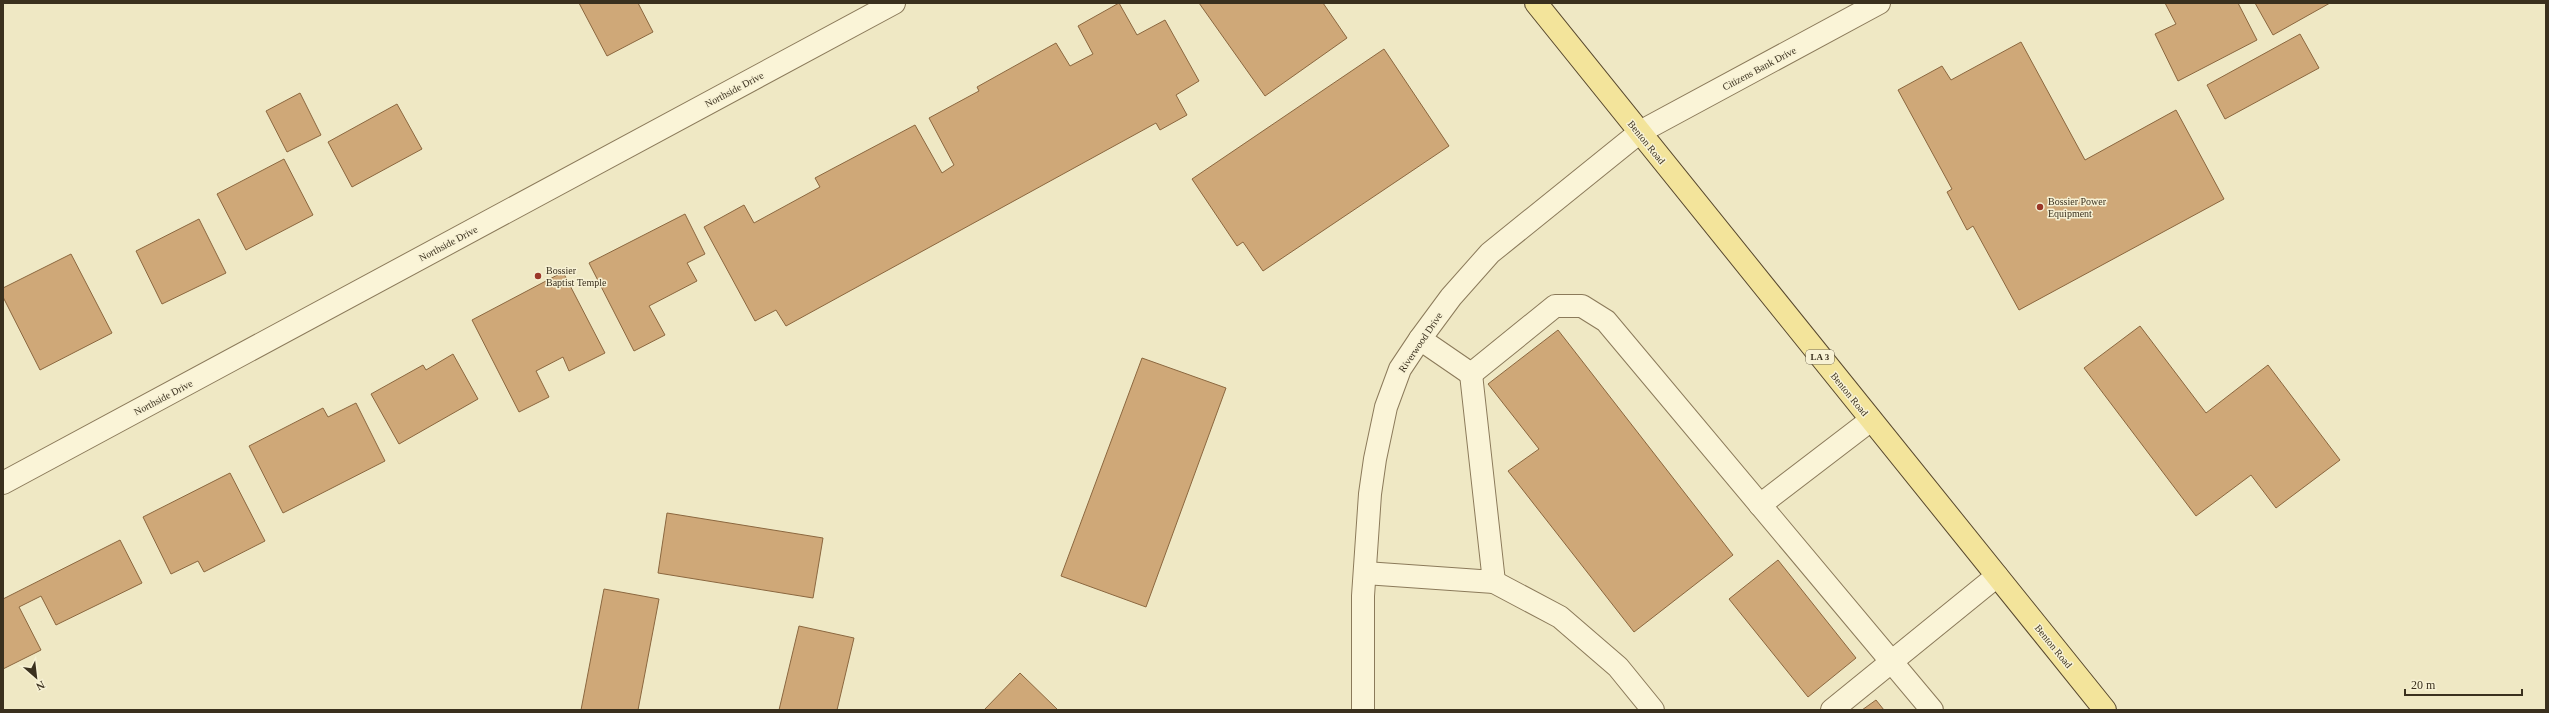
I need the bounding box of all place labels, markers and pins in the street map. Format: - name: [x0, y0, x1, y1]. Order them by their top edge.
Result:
- place label: Bossier Power Equipment: [2048, 196, 2107, 219]
- marker: Bossier Power Equipment: [2035, 202, 2045, 212]
- place label: Bossier Baptist Temple: [546, 265, 607, 288]
- marker: Bossier Baptist Temple: [533, 271, 543, 281]

